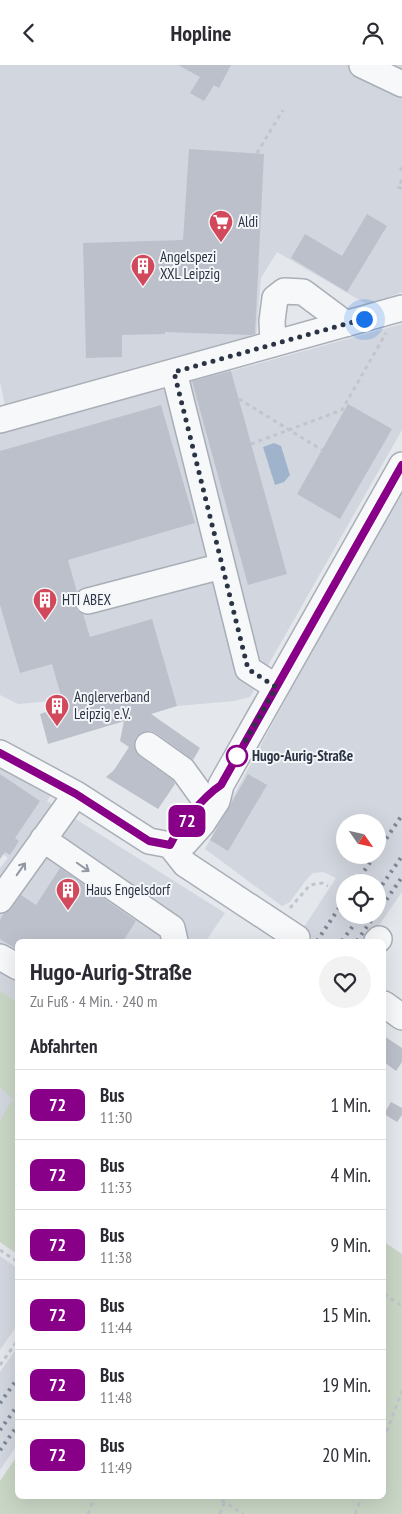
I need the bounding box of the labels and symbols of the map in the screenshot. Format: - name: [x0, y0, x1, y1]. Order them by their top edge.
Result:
- supermarket icon: Aldi: [208, 209, 234, 243]
- place label: Aldi: [238, 212, 258, 231]
- place label: Angelspezi XXL Leipzig: [160, 247, 220, 283]
- building icon: Angelspezi XXL Leipzig: [130, 253, 156, 287]
- your location: [352, 307, 377, 332]
- building icon: HTI ABEX: [32, 587, 58, 621]
- place label: HTI ABEX: [62, 590, 112, 609]
- place label: Anglerverband Leipzig e.V.: [74, 687, 150, 723]
- building icon: Anglerverband Leipzig e.V.: [44, 693, 70, 727]
- marker: Hugo-Aurig-Straße: [226, 745, 248, 767]
- place label: Hugo-Aurig-Straße: [252, 746, 353, 765]
- line badge: 72: [164, 805, 210, 837]
- north arrow: [336, 814, 386, 864]
- one-way arrow: [76, 862, 90, 872]
- one-way arrow: [16, 863, 26, 877]
- building icon: Haus Engelsdorf: [55, 877, 81, 911]
- place label: Haus Engelsdorf: [86, 880, 171, 899]

